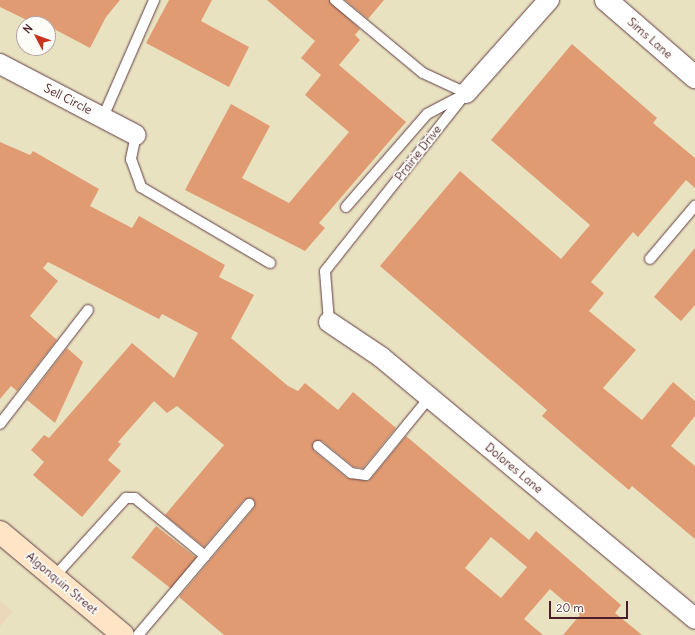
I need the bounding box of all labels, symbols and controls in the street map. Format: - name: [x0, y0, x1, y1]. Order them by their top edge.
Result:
- street label: Sims Lane: [625, 15, 675, 61]
- north arrow: [16, 16, 56, 56]
- text: N: [20, 21, 35, 36]
- street label: Sell Circle: [42, 81, 94, 117]
- street label: Prairie Drive: [392, 122, 444, 184]
- street label: Dolores Lane: [482, 440, 546, 496]
- street label: Algonquin Street: [23, 549, 101, 617]
- scale bar: [551, 593, 630, 619]
- text: 20 m: [556, 600, 584, 615]

